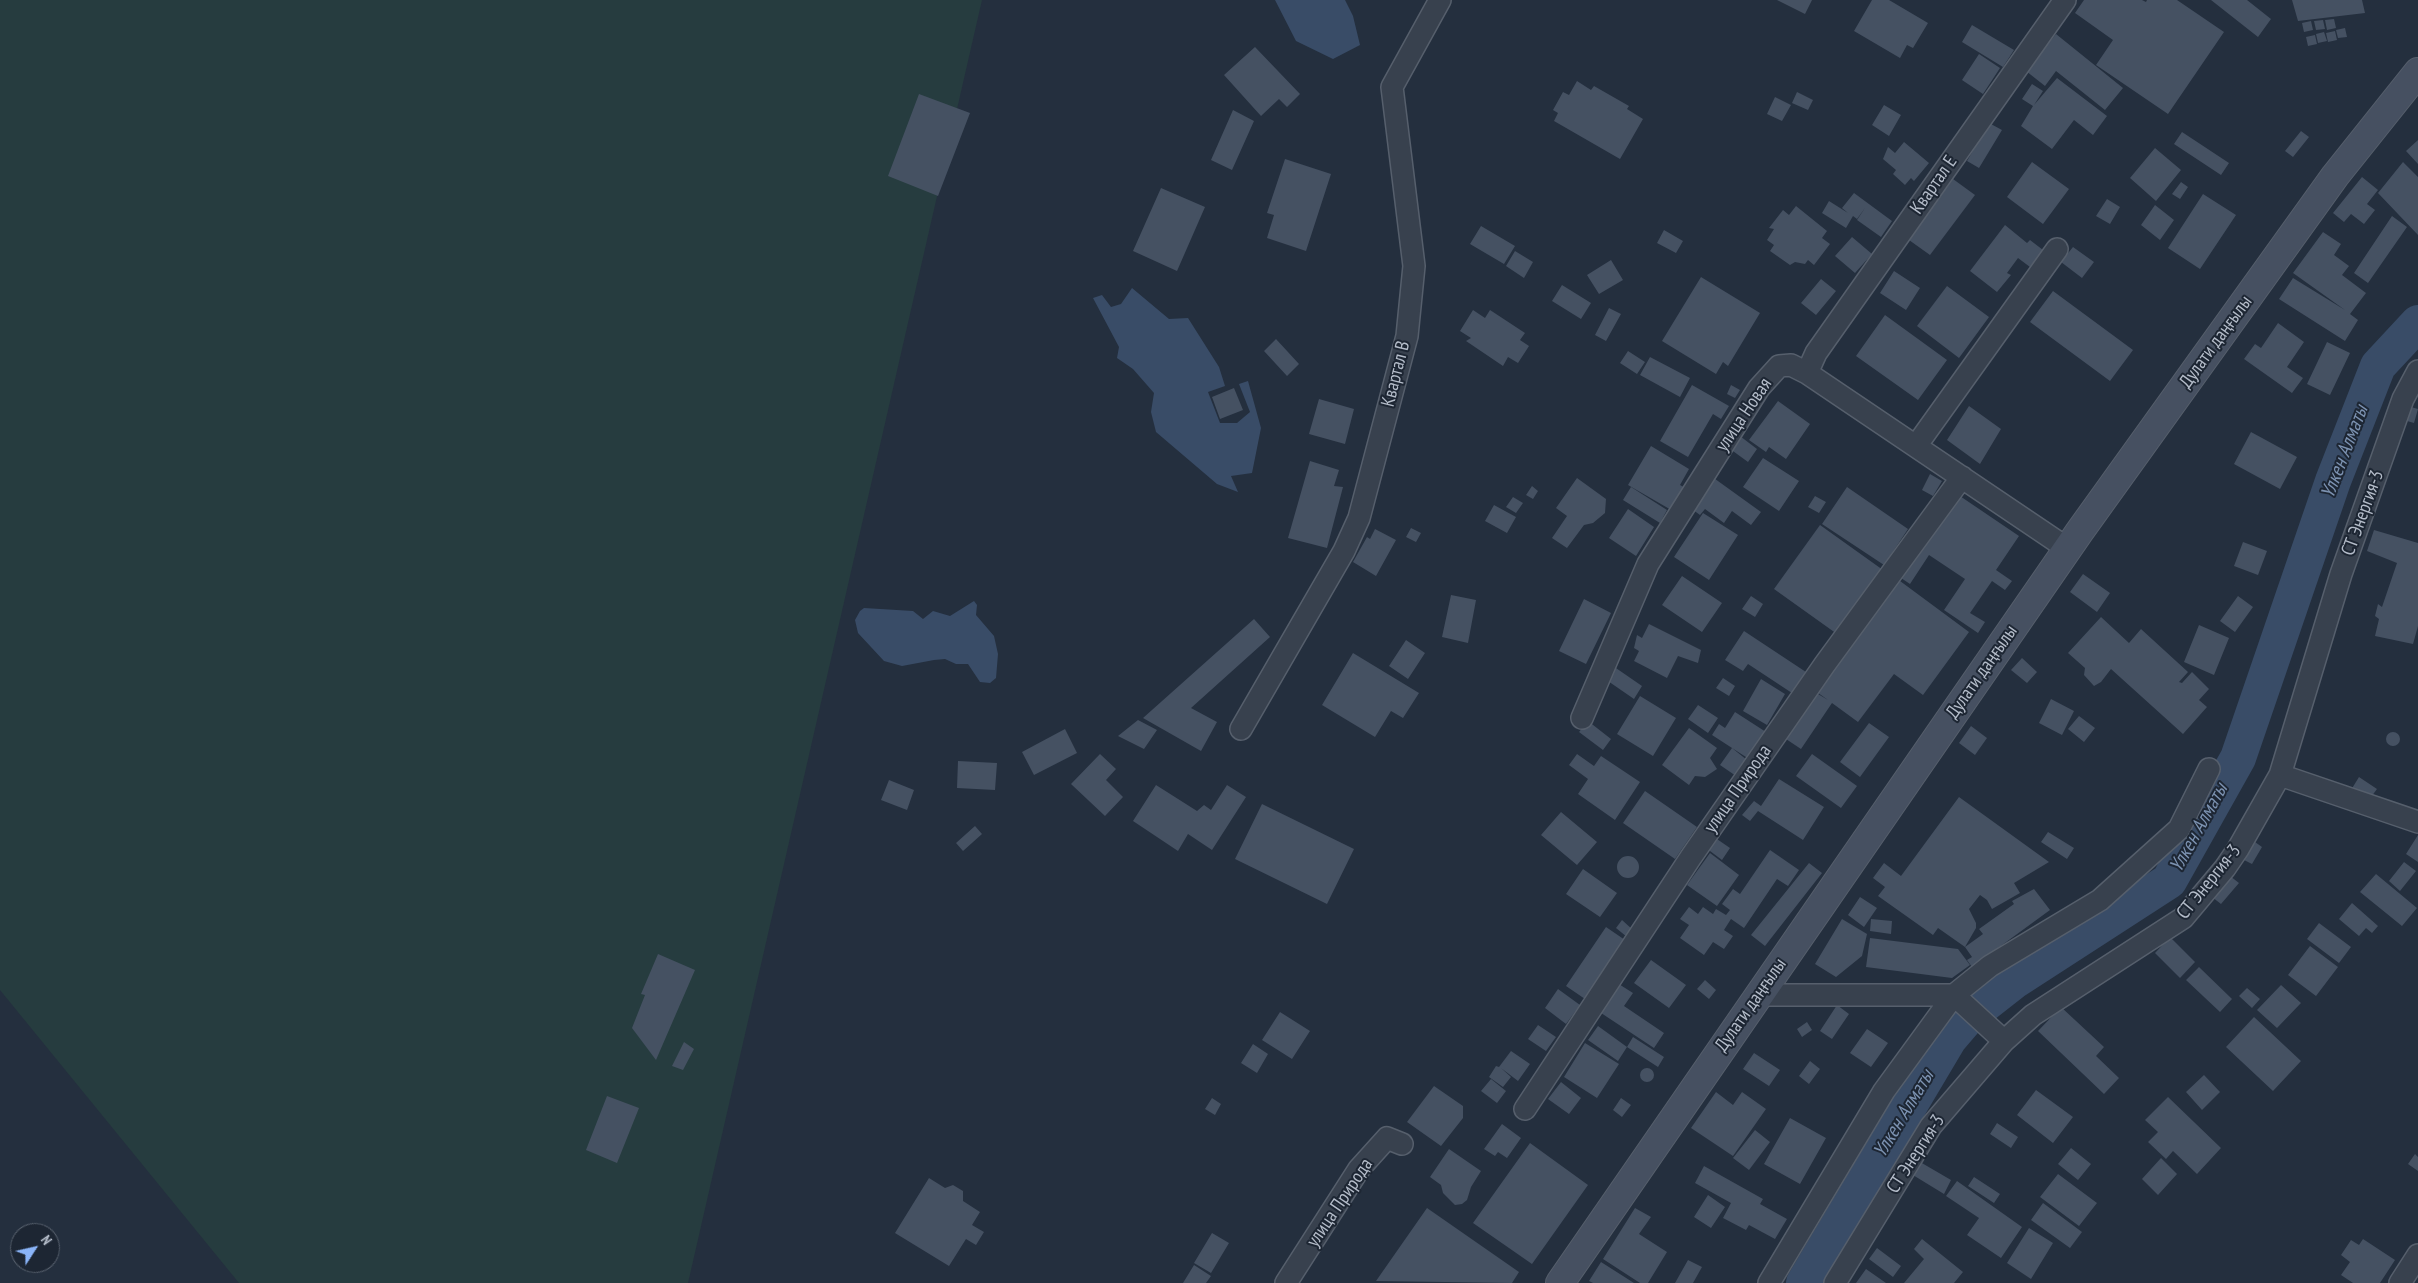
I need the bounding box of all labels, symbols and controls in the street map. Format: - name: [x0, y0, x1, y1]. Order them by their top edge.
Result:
- street label: Квартал Е: [1906, 151, 1962, 219]
- street label: Дулати даңғылы: [2175, 291, 2257, 393]
- street label: Квартал В: [1377, 339, 1415, 409]
- street label: улица Новая: [1711, 374, 1777, 456]
- water label: Үлкен Алматы: [2316, 402, 2374, 502]
- street label: СТ Энергия-3: [2337, 467, 2389, 559]
- street label: Дулати даңғылы: [1941, 621, 2023, 723]
- street label: улица Природа: [1699, 741, 1777, 837]
- water label: Үлкен Алматы: [2165, 780, 2233, 876]
- street label: СТ Энергия-3: [2172, 840, 2246, 924]
- street label: Дулати даңғылы: [1710, 954, 1792, 1056]
- water label: Үлкен Алматы: [1869, 1066, 1939, 1162]
- street label: СТ Энергия-3: [1882, 1110, 1950, 1198]
- street label: улица Природа: [1302, 1154, 1378, 1252]
- north arrow: [10, 1223, 60, 1273]
- text: N: [37, 1232, 56, 1248]

